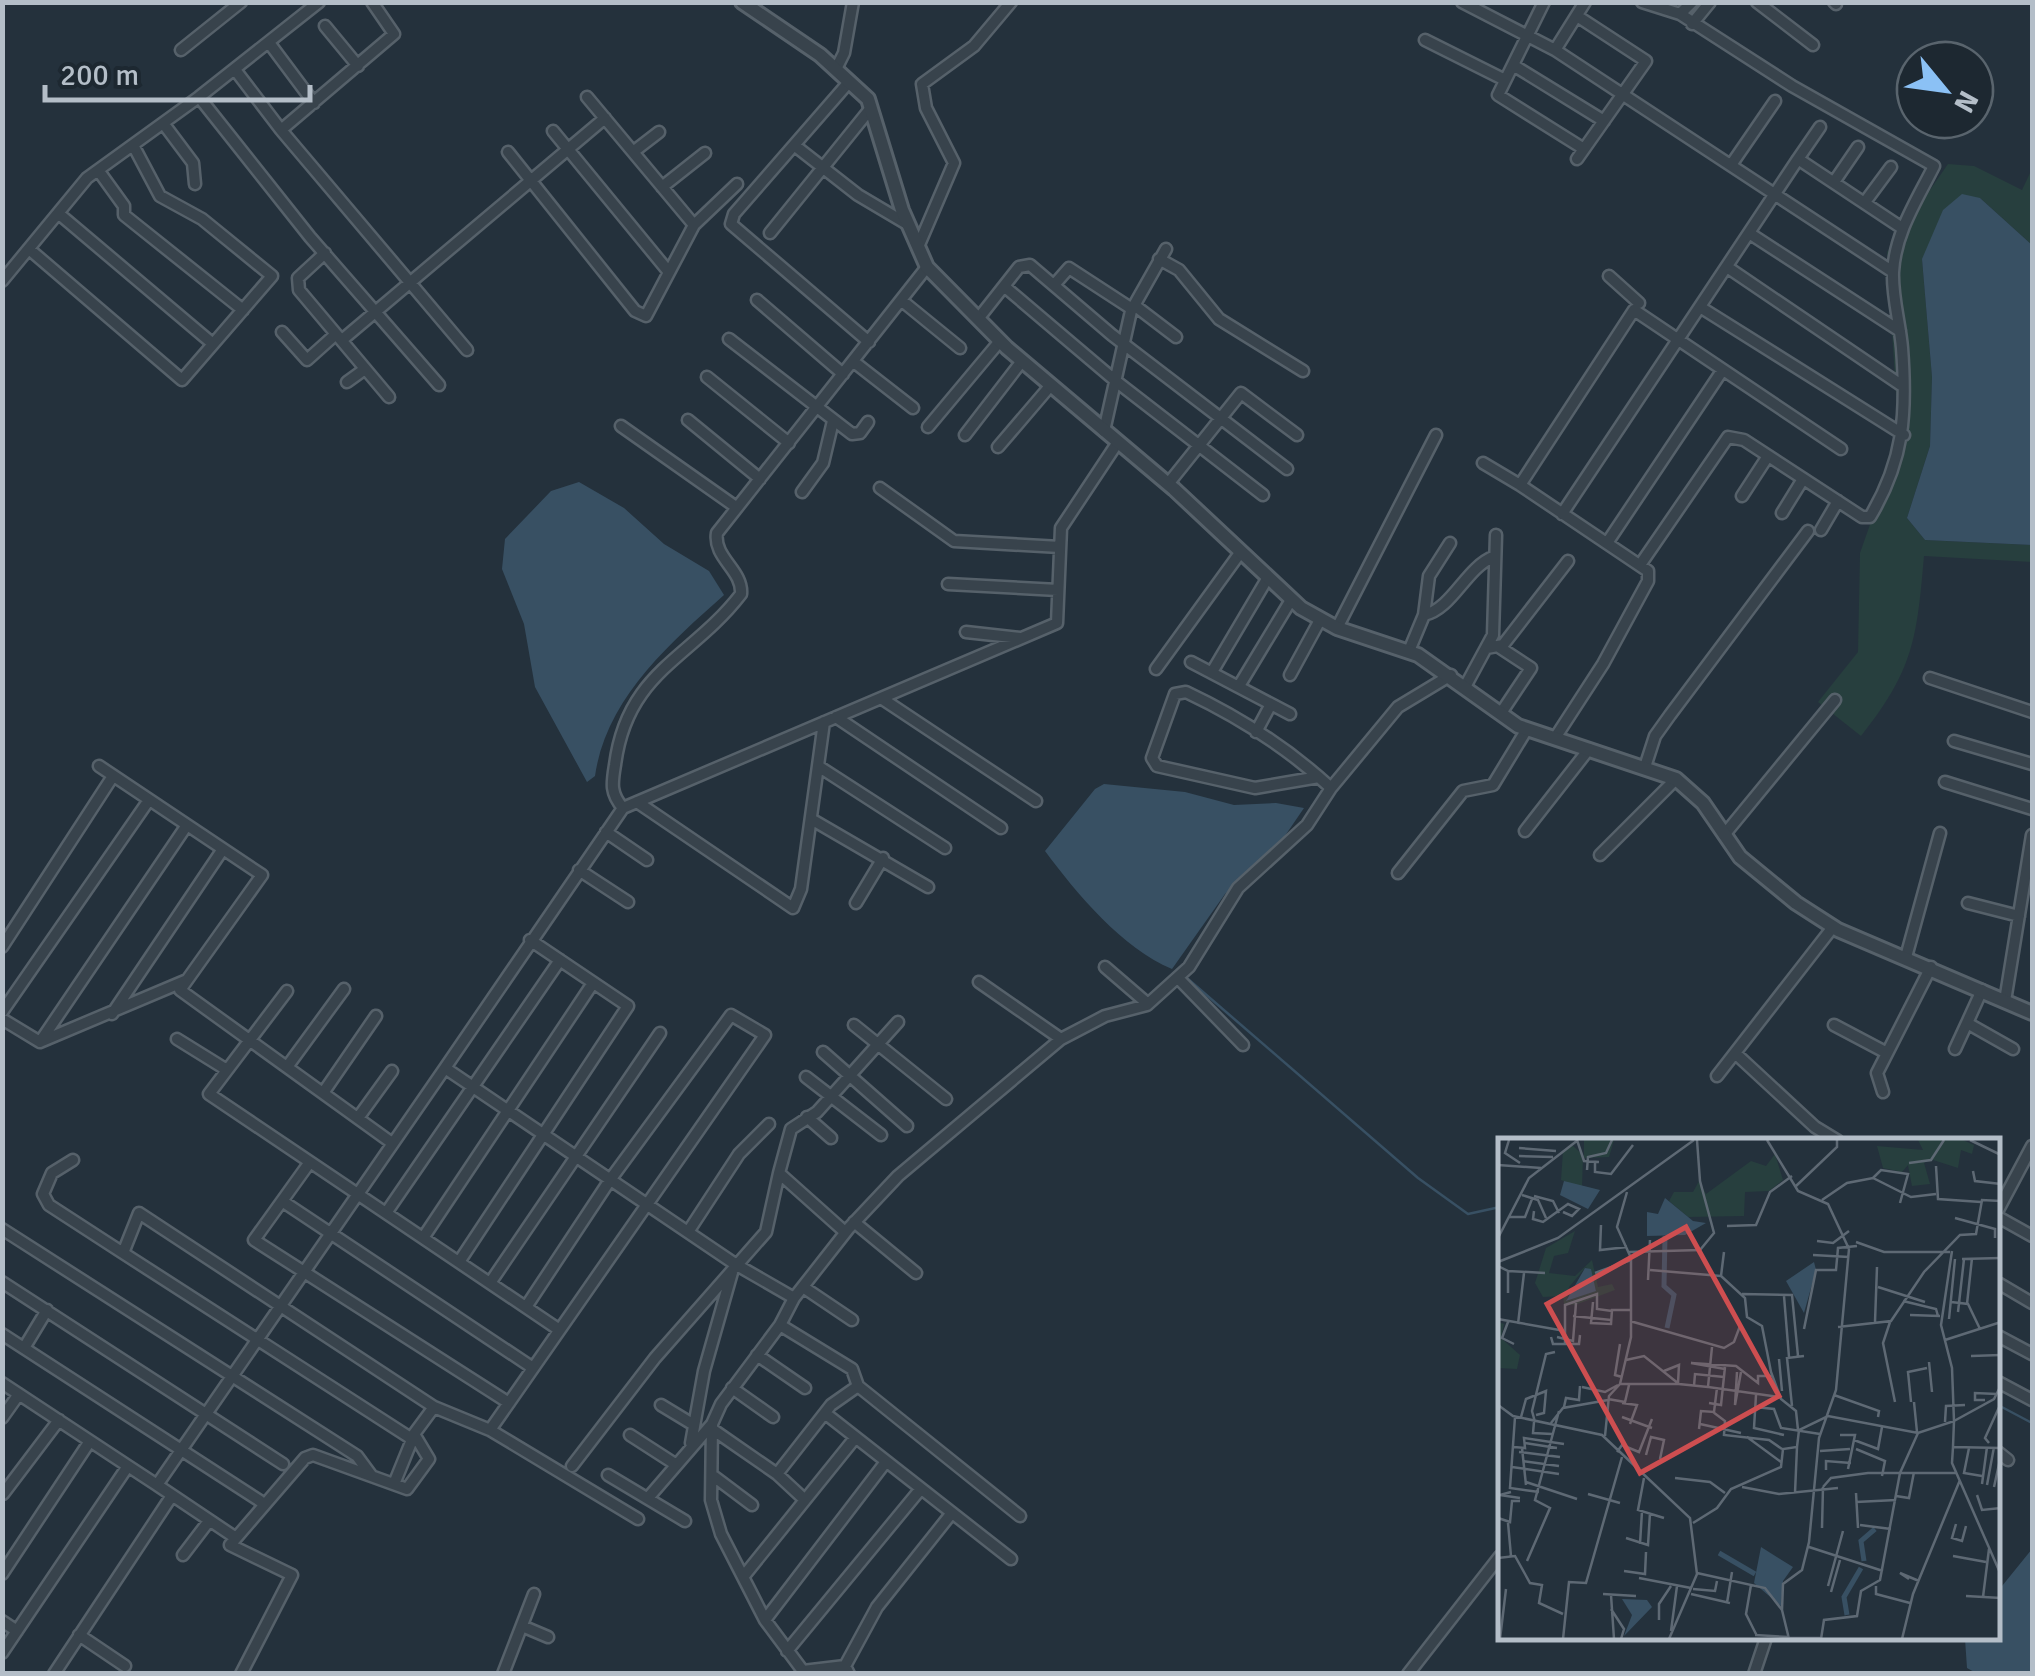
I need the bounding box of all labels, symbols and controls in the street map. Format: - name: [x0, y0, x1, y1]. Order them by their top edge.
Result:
- scale bar: [45, 40, 310, 102]
- north arrow: [1895, 40, 1995, 140]
- text: 200 m: [60, 57, 139, 94]
- text: N: [1946, 85, 1986, 118]
- inset map: [1498, 1138, 2000, 1641]

